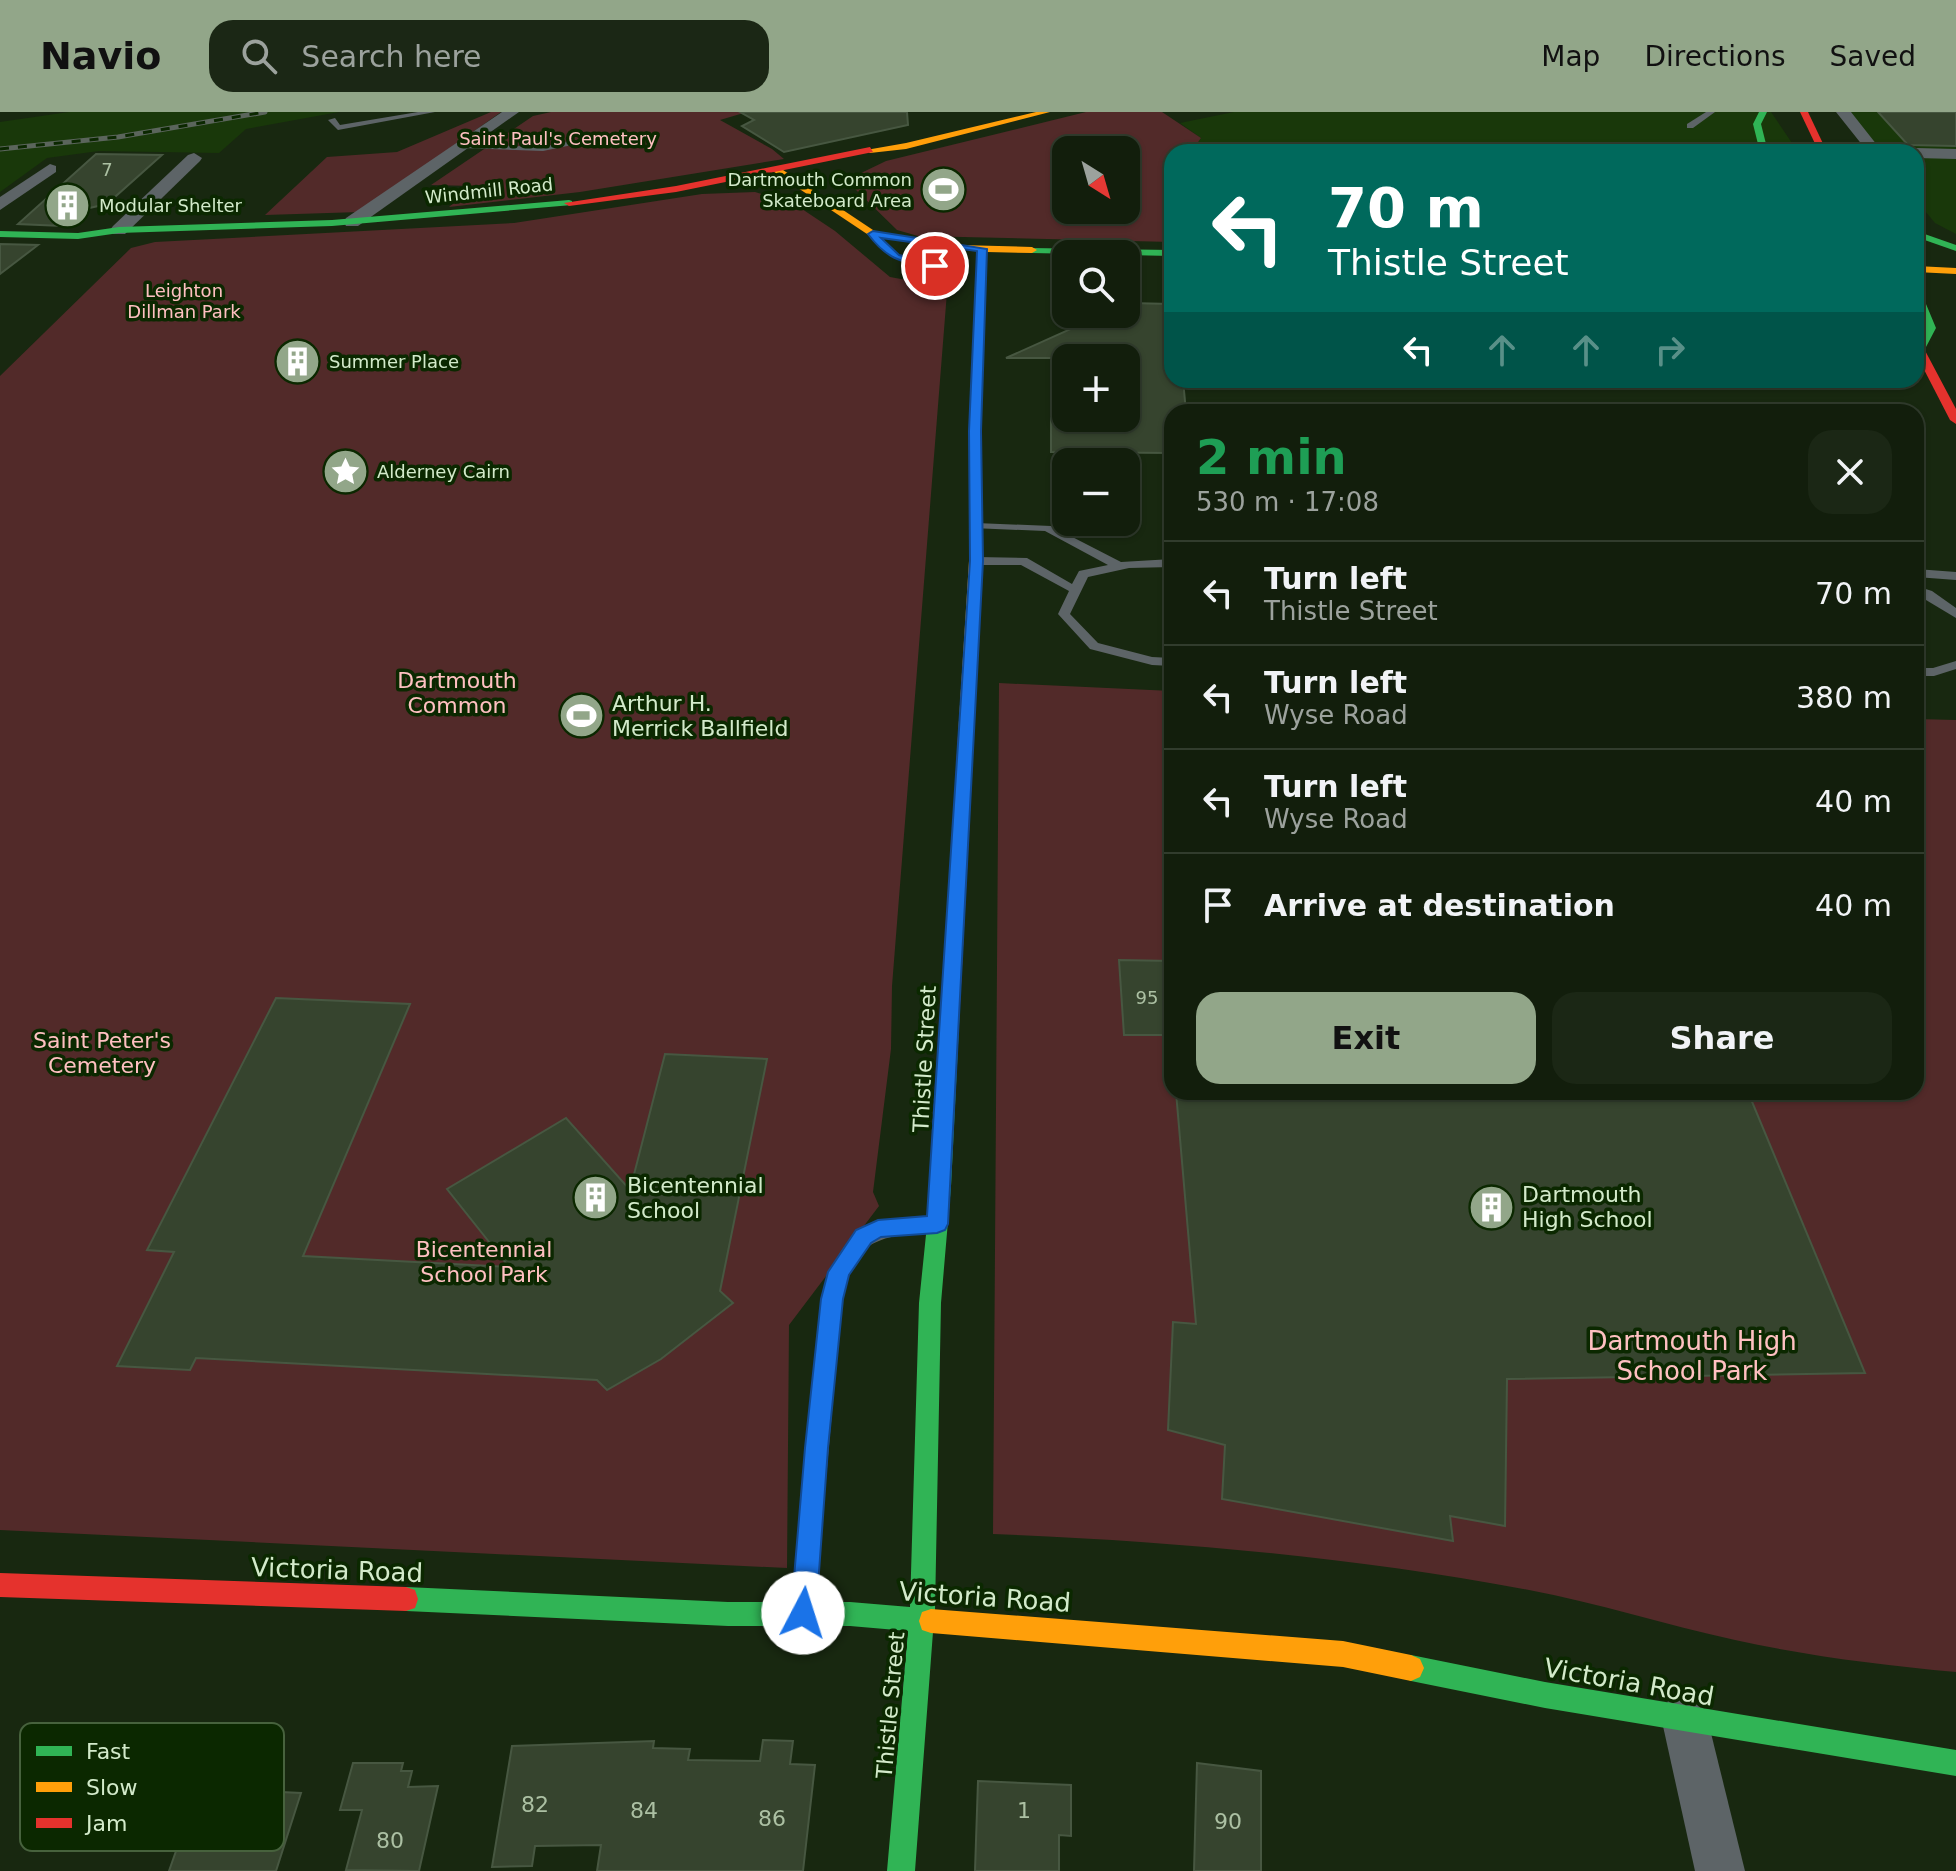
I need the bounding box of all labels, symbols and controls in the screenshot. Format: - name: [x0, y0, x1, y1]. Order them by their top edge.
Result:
- search box: [209, 20, 769, 92]
- text: Navio: [40, 34, 161, 78]
- icon: search: [237, 34, 281, 78]
- text: Search here: [301, 39, 482, 74]
- text: Map: [1541, 40, 1600, 73]
- text: Directions: [1644, 40, 1785, 73]
- text: Saved: [1829, 40, 1916, 73]
- park label: Saint Paul's Cemetery: [459, 128, 657, 149]
- north arrow: [1052, 136, 1140, 224]
- map controls: [1052, 136, 1140, 536]
- house number: 7: [101, 159, 113, 180]
- sports icon: Dartmouth Common Skateboard Area: [919, 166, 967, 214]
- place label: Dartmouth Common Skateboard Area: [727, 169, 912, 211]
- street label: Windmill Road: [424, 173, 554, 208]
- text: 70 m: [1328, 175, 1484, 240]
- icon: left: [1196, 176, 1300, 280]
- building icon: Modular Shelter: [44, 182, 92, 230]
- place label: Modular Shelter: [99, 195, 243, 216]
- pin: [901, 232, 969, 300]
- button: search: [1052, 240, 1140, 328]
- text: Thistle Street: [1328, 242, 1569, 283]
- icon: arrive: [913, 244, 957, 288]
- park label: Leighton Dillman Park: [127, 280, 241, 322]
- icon: left: [1396, 328, 1440, 372]
- icon: ahead: [1480, 328, 1524, 372]
- icon: ahead: [1564, 328, 1608, 372]
- icon: right: [1648, 328, 1692, 372]
- building icon: Summer Place: [274, 338, 322, 386]
- button: +: [1052, 344, 1140, 432]
- place label: Summer Place: [329, 351, 459, 372]
- text: 2 min: [1196, 429, 1347, 485]
- button: close: [1808, 430, 1892, 514]
- place icon: Alderney Cairn: [322, 448, 370, 496]
- button: −: [1052, 448, 1140, 536]
- place label: Alderney Cairn: [377, 461, 510, 482]
- text: 530 m · 17:08: [1196, 487, 1379, 517]
- text: Turn left: [1264, 561, 1407, 596]
- icon: left: [1196, 571, 1240, 615]
- text: 70 m: [1815, 576, 1892, 611]
- text: Thistle Street: [1264, 596, 1438, 626]
- text: Turn left: [1264, 665, 1407, 700]
- park label: Dartmouth Common: [397, 668, 517, 718]
- icon: left: [1196, 675, 1240, 719]
- text: 380 m: [1796, 680, 1892, 715]
- place label: Arthur H. Merrick Ballfield: [612, 691, 788, 741]
- sports icon: Arthur H. Merrick Ballfield: [557, 692, 605, 740]
- text: Wyse Road: [1264, 700, 1408, 730]
- text: Turn left: [1264, 769, 1407, 804]
- icon: left: [1196, 779, 1240, 823]
- text: 40 m: [1815, 784, 1892, 819]
- text: Wyse Road: [1264, 804, 1408, 834]
- icon: arrive: [1196, 883, 1240, 927]
- text: Arrive at destination: [1264, 888, 1615, 923]
- text: 40 m: [1815, 888, 1892, 923]
- street label: Thistle Street: [908, 985, 941, 1134]
- house number: 95: [1136, 987, 1158, 1008]
- button: Exit: [1196, 992, 1536, 1084]
- button: Share: [1552, 992, 1892, 1084]
- park label: Saint Peter's Cemetery: [33, 1028, 171, 1078]
- place label: Bicentennial School: [627, 1173, 764, 1223]
- building icon: Bicentennial School: [572, 1174, 620, 1222]
- place label: Dartmouth High School: [1522, 1182, 1653, 1232]
- building icon: Dartmouth High School: [1467, 1183, 1515, 1231]
- park label: Bicentennial School Park: [416, 1237, 552, 1287]
- park label: Dartmouth High School Park: [1587, 1326, 1797, 1386]
- street label: Victoria Road: [250, 1552, 424, 1588]
- position arrow: [761, 1571, 845, 1655]
- street label: Victoria Road: [898, 1576, 1072, 1618]
- street label: Thistle Street: [872, 1630, 909, 1780]
- street label: Victoria Road: [1542, 1652, 1716, 1712]
- legend: [20, 1723, 284, 1851]
- text: Fast: [86, 1739, 131, 1764]
- text: Slow: [86, 1775, 138, 1800]
- house number: 82: [521, 1792, 549, 1817]
- house number: 84: [630, 1798, 658, 1823]
- house number: 1: [1017, 1798, 1031, 1823]
- house number: 86: [758, 1806, 786, 1831]
- house number: 90: [1214, 1809, 1242, 1834]
- text: Jam: [84, 1811, 127, 1836]
- house number: 80: [376, 1828, 404, 1853]

